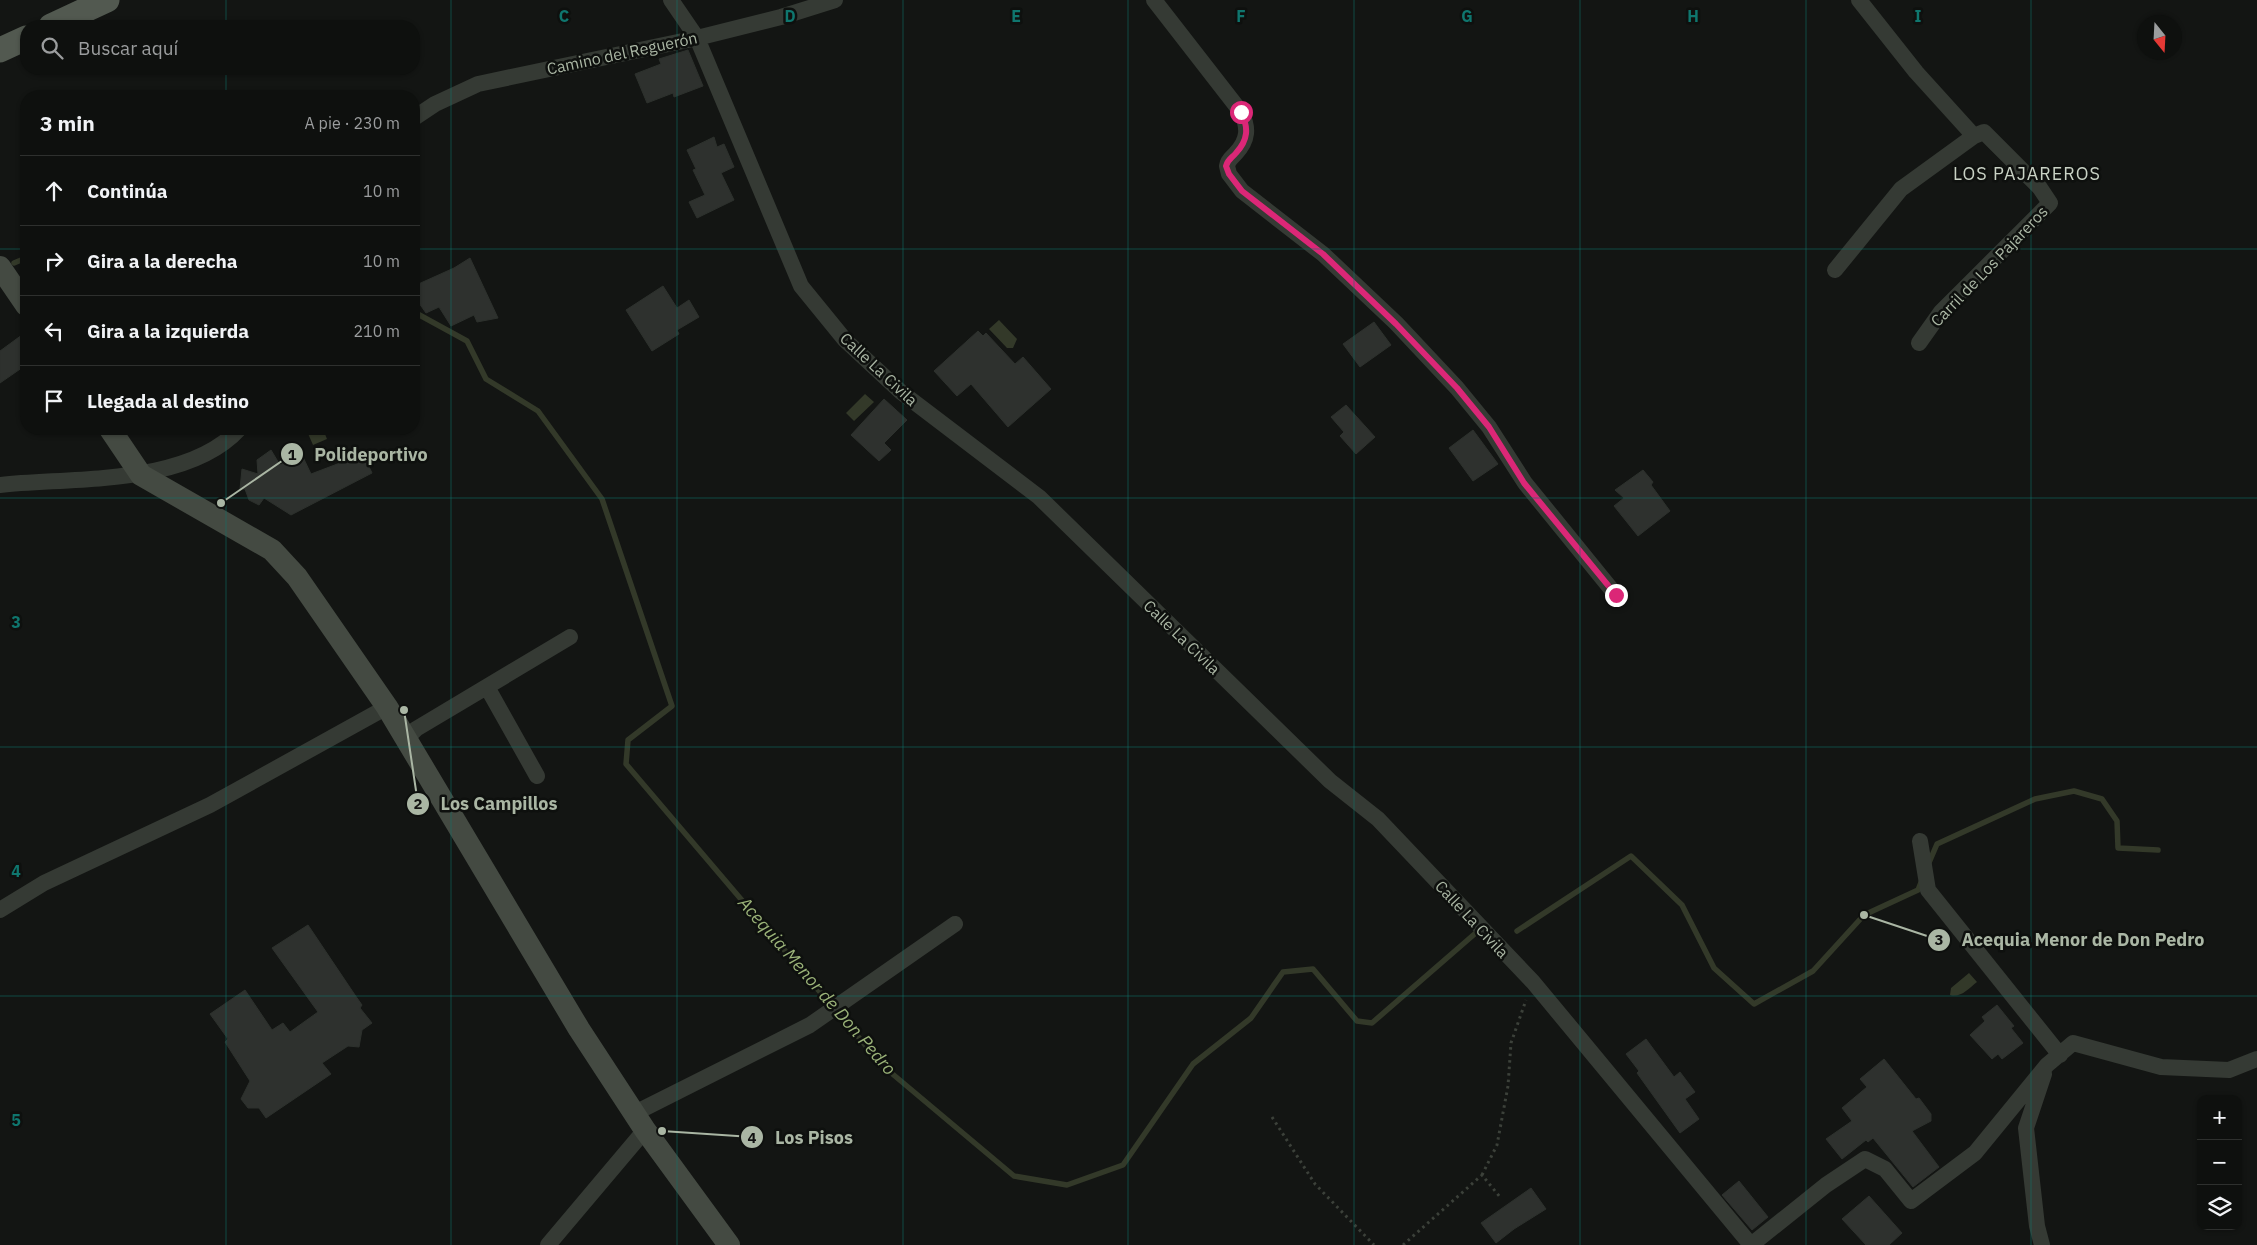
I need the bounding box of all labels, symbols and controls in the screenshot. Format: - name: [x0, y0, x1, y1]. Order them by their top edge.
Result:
- text: C: [559, 6, 569, 26]
- text: D: [784, 6, 796, 26]
- text: E: [1011, 6, 1021, 26]
- text: F: [1236, 6, 1246, 26]
- text: G: [1461, 6, 1473, 26]
- text: H: [1687, 6, 1699, 26]
- text: I: [1915, 6, 1922, 26]
- north arrow: [2137, 15, 2182, 60]
- search box: [20, 20, 420, 75]
- street label: Camino del Reguerón: [545, 27, 699, 79]
- icon: search: [38, 34, 66, 62]
- text: Buscar aquí: [78, 36, 178, 60]
- route start: [1230, 101, 1253, 124]
- text: 3 min: [40, 109, 95, 137]
- text: A pie · 230 m: [305, 113, 400, 133]
- district label: LOS PAJAREROS: [1953, 162, 2101, 185]
- icon: ahead: [40, 177, 68, 205]
- text: Continúa: [87, 179, 168, 203]
- text: 10 m: [363, 181, 400, 201]
- street label: Carril de Los Pajareros: [1926, 201, 2052, 331]
- icon: right: [40, 247, 68, 275]
- text: Gira a la derecha: [87, 249, 238, 273]
- text: 10 m: [363, 251, 400, 271]
- icon: left: [40, 317, 68, 345]
- text: Gira a la izquierda: [87, 319, 249, 343]
- text: 210 m: [353, 321, 400, 341]
- street label: Calle La Civila: [836, 328, 922, 410]
- icon: arrive: [40, 387, 68, 415]
- text: Llegada al destino: [87, 389, 249, 413]
- callout: Polideportivo: [279, 438, 438, 471]
- text: Polideportivo: [314, 443, 428, 466]
- text: 1: [287, 445, 297, 464]
- route end: [1605, 584, 1628, 607]
- street label: Calle La Civila: [1140, 596, 1225, 679]
- text: 3: [11, 612, 21, 632]
- callout: Los Campillos: [406, 788, 567, 821]
- text: Los Campillos: [441, 792, 557, 815]
- text: 2: [413, 794, 423, 813]
- text: 4: [11, 861, 21, 881]
- street label: Calle La Civila: [1431, 876, 1513, 962]
- water label: Acequia Menor de Don Pedro: [733, 891, 901, 1080]
- callout: Acequia Menor de Don Pedro: [1926, 923, 2214, 956]
- text: Acequia Menor de Don Pedro: [1961, 928, 2205, 951]
- text: 3: [1934, 930, 1944, 949]
- map controls: [2197, 1095, 2242, 1230]
- button: +: [2197, 1095, 2242, 1140]
- text: 5: [11, 1110, 21, 1130]
- callout: Los Pisos: [740, 1121, 863, 1154]
- text: Los Pisos: [775, 1126, 853, 1149]
- text: 4: [747, 1128, 757, 1147]
- button: −: [2197, 1140, 2242, 1185]
- button: layers: [2197, 1185, 2242, 1230]

